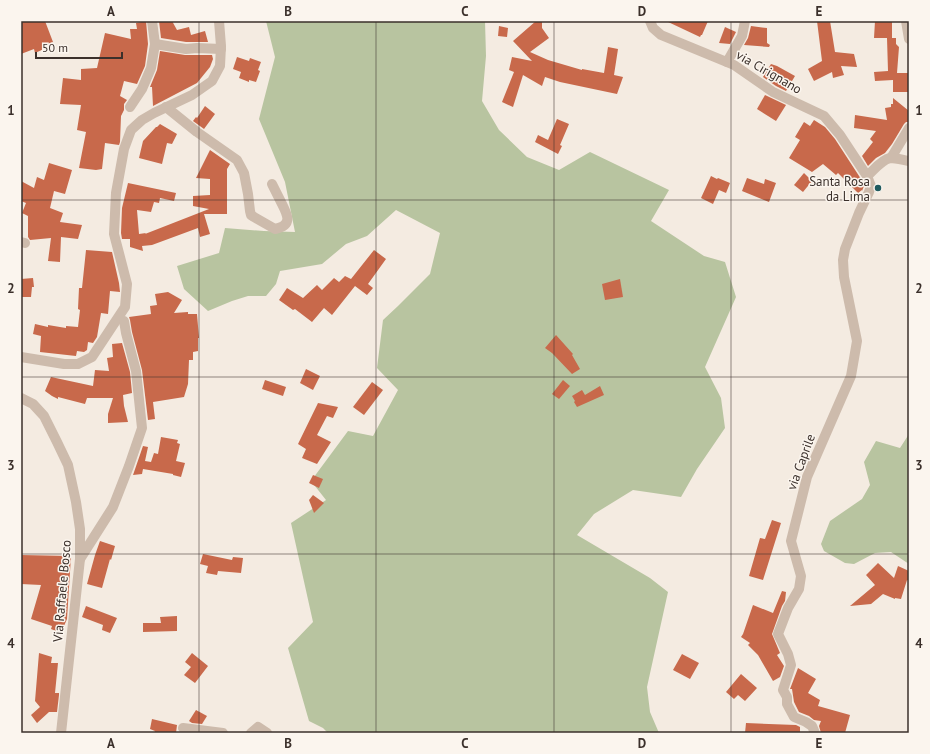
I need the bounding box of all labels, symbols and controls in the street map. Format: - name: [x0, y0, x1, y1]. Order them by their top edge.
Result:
- text: A: [107, 3, 115, 20]
- text: B: [284, 3, 292, 20]
- text: C: [461, 3, 469, 20]
- text: D: [638, 3, 646, 20]
- text: E: [816, 3, 823, 20]
- scale bar: [36, 34, 122, 60]
- text: 50 m: [42, 40, 68, 55]
- street label: via Cirignano: [733, 46, 805, 98]
- text: 1: [7, 102, 15, 119]
- text: 1: [915, 102, 923, 119]
- place label: Santa Rosa da Lima: [809, 173, 870, 205]
- marker: Santa Rosa da Lima: [873, 183, 883, 193]
- text: 2: [7, 280, 15, 297]
- text: 2: [915, 280, 923, 297]
- street label: via Caprile: [783, 432, 819, 492]
- text: 3: [7, 457, 15, 474]
- text: 3: [915, 457, 923, 474]
- street label: Via Raffaele Bosco: [49, 539, 75, 644]
- text: 4: [7, 635, 15, 652]
- text: 4: [915, 635, 923, 652]
- text: A: [107, 735, 115, 752]
- text: B: [284, 735, 292, 752]
- text: C: [461, 735, 469, 752]
- text: D: [638, 735, 646, 752]
- text: E: [816, 735, 823, 752]

